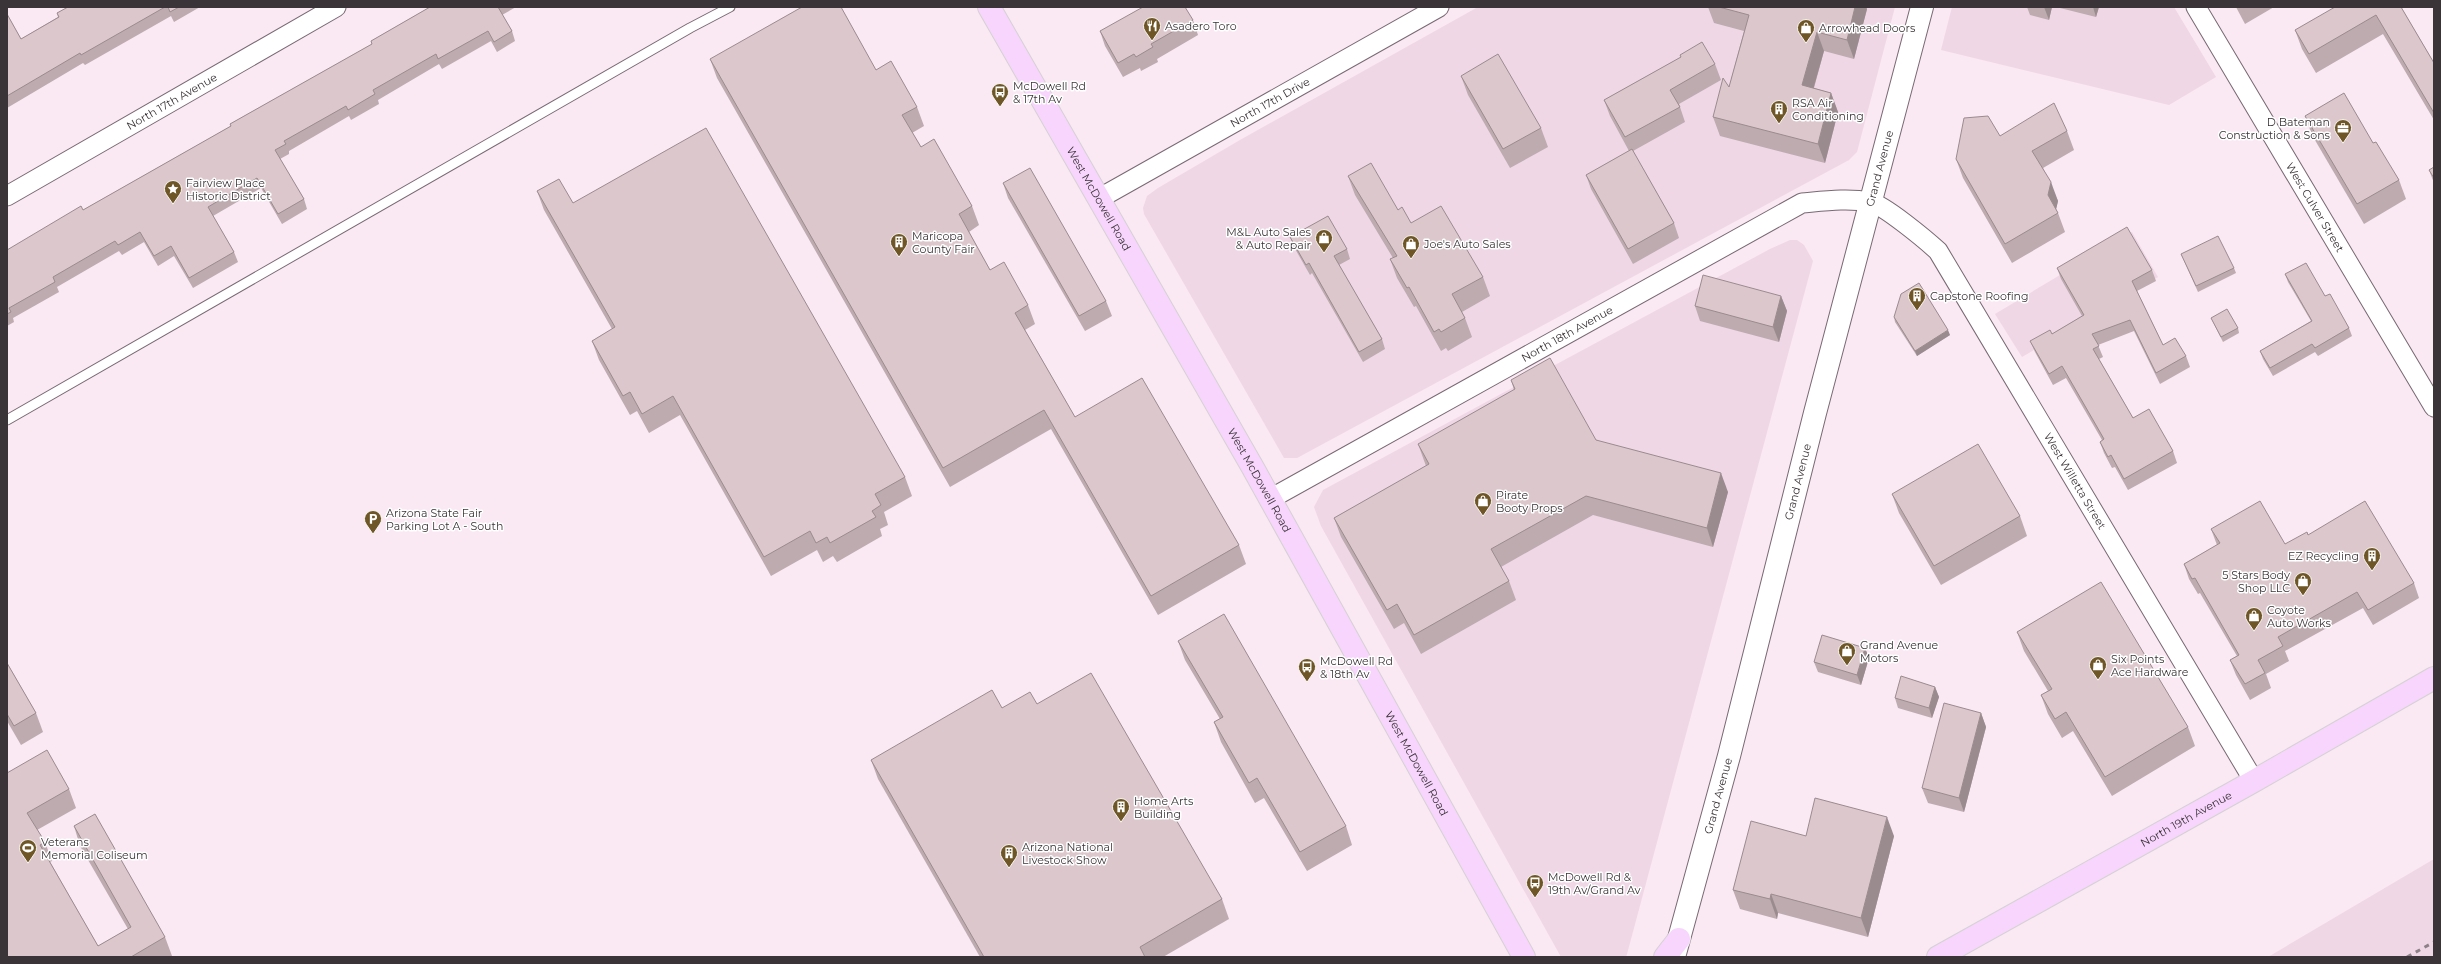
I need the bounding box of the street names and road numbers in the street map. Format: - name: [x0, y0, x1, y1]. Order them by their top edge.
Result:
- street label: North 17th Avenue: [124, 70, 220, 133]
- street label: North 17th Drive: [1228, 74, 1312, 130]
- street label: Grand Avenue: [1863, 128, 1896, 208]
- street label: West McDowell Road: [1064, 144, 1134, 253]
- street label: West Culver Street: [2283, 160, 2348, 255]
- street label: North 18th Avenue: [1519, 302, 1616, 365]
- street label: West McDowell Road: [1225, 426, 1294, 535]
- street label: West Willetta Street: [2041, 430, 2110, 532]
- street label: Grand Avenue: [1781, 442, 1814, 522]
- street label: West McDowell Road: [1382, 709, 1451, 818]
- street label: Grand Avenue: [1701, 756, 1735, 836]
- street label: North 19th Avenue: [2138, 788, 2235, 850]

